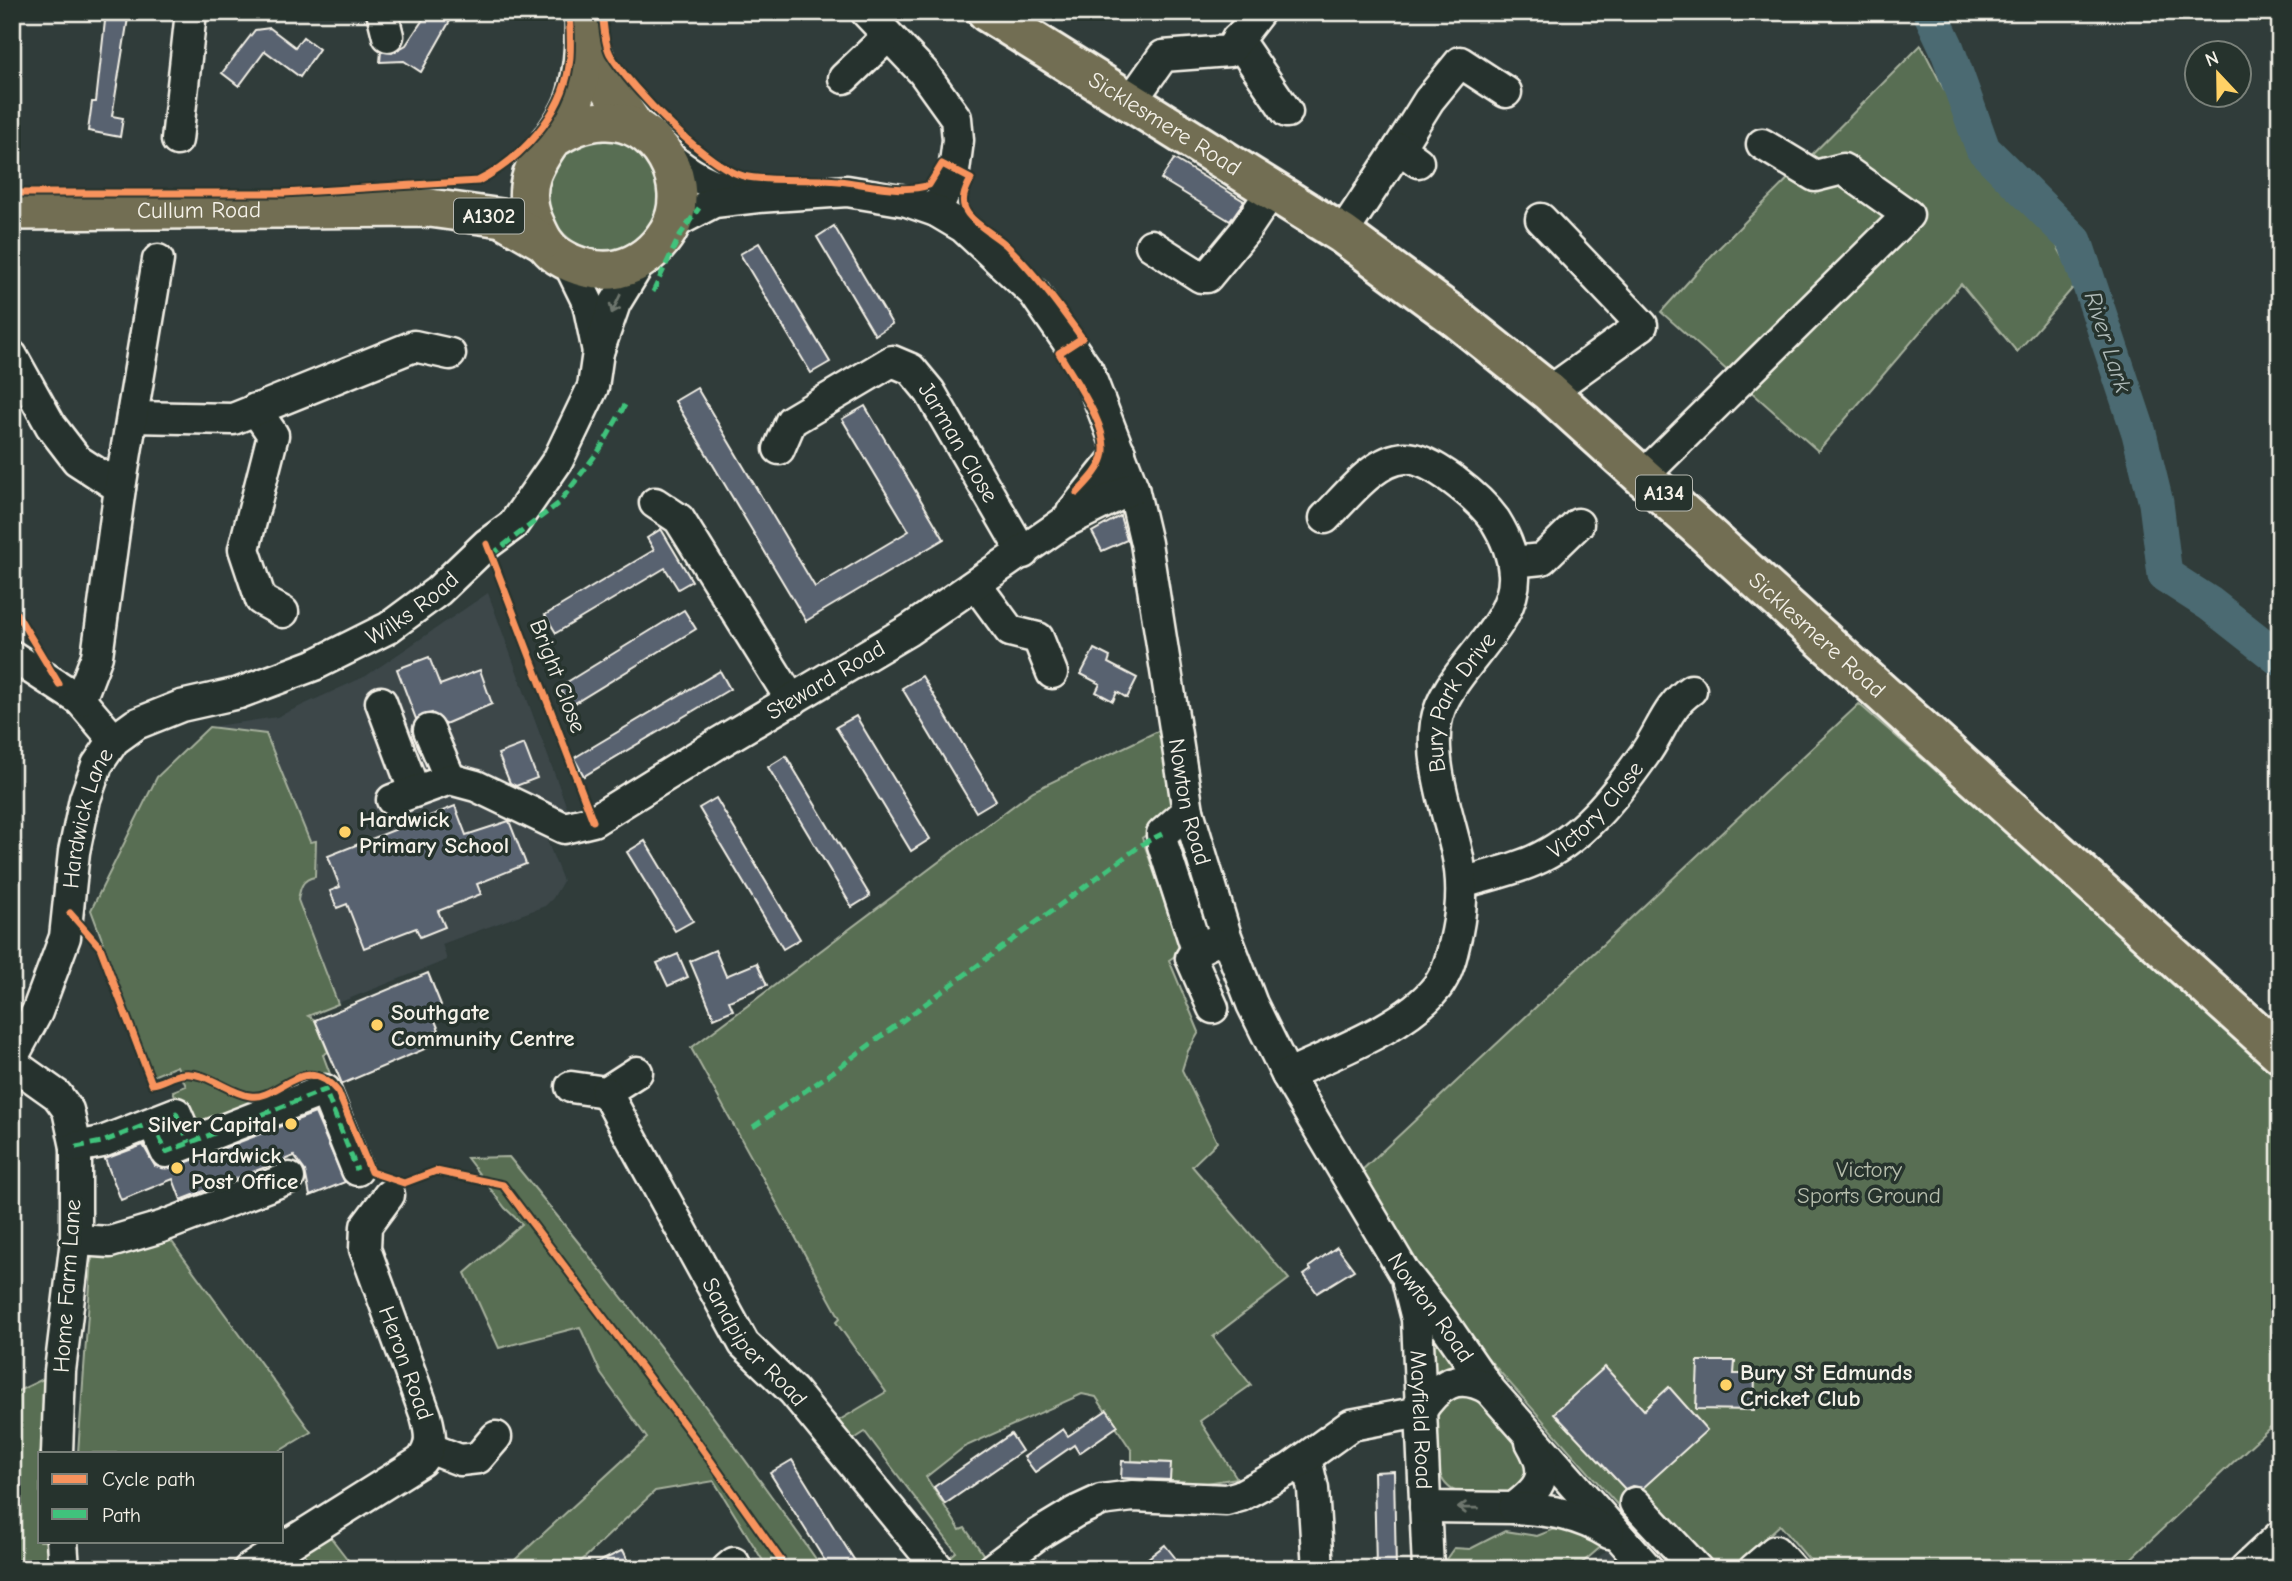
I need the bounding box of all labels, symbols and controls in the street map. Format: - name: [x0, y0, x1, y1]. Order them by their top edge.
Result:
- north arrow: [2184, 38, 2254, 108]
- text: N: [2202, 47, 2222, 72]
- street label: Sicklesmere Road: [1084, 66, 1246, 181]
- street label: Cullum Road: [137, 196, 261, 224]
- road number: A1302: [454, 198, 524, 234]
- water label: River Lark: [2079, 288, 2138, 396]
- one-way arrow: [609, 293, 622, 314]
- street label: Jarman Close: [913, 376, 1004, 507]
- road number: A134: [1636, 476, 1692, 510]
- street label: Wilks Road: [361, 566, 464, 651]
- street label: Sicklesmere Road: [1744, 566, 1891, 703]
- street label: Bright Close: [524, 615, 592, 737]
- street label: Bury Park Drive: [1421, 627, 1501, 774]
- street label: Steward Road: [761, 634, 890, 725]
- street label: Nowton Road: [1163, 737, 1217, 868]
- street label: Hardwick Lane: [57, 742, 119, 890]
- street label: Victory Close: [1542, 756, 1649, 864]
- place label: Hardwick Primary School: [359, 806, 509, 859]
- marker: Hardwick Primary School: [337, 824, 353, 840]
- place label: Southgate Community Centre: [391, 999, 575, 1052]
- marker: Southgate Community Centre: [369, 1017, 385, 1033]
- place label: Silver Capital: [148, 1111, 277, 1138]
- marker: Silver Capital: [283, 1116, 299, 1132]
- place label: Hardwick Post Office: [191, 1142, 298, 1195]
- park label: Victory Sports Ground: [1797, 1156, 1941, 1209]
- marker: Hardwick Post Office: [169, 1160, 185, 1176]
- street label: Home Farm Lane: [47, 1198, 87, 1374]
- street label: Nowton Road: [1382, 1248, 1480, 1367]
- street label: Sandpiper Road: [697, 1273, 813, 1411]
- street label: Heron Road: [373, 1302, 439, 1424]
- street label: Mayfield Road: [1405, 1350, 1438, 1490]
- place label: Bury St Edmunds Cricket Club: [1740, 1359, 1913, 1412]
- marker: Bury St Edmunds Cricket Club: [1718, 1377, 1734, 1393]
- legend: [38, 1452, 284, 1542]
- text: Cycle path: [102, 1467, 195, 1491]
- one-way arrow: [1456, 1501, 1479, 1514]
- text: Path: [102, 1503, 141, 1527]

